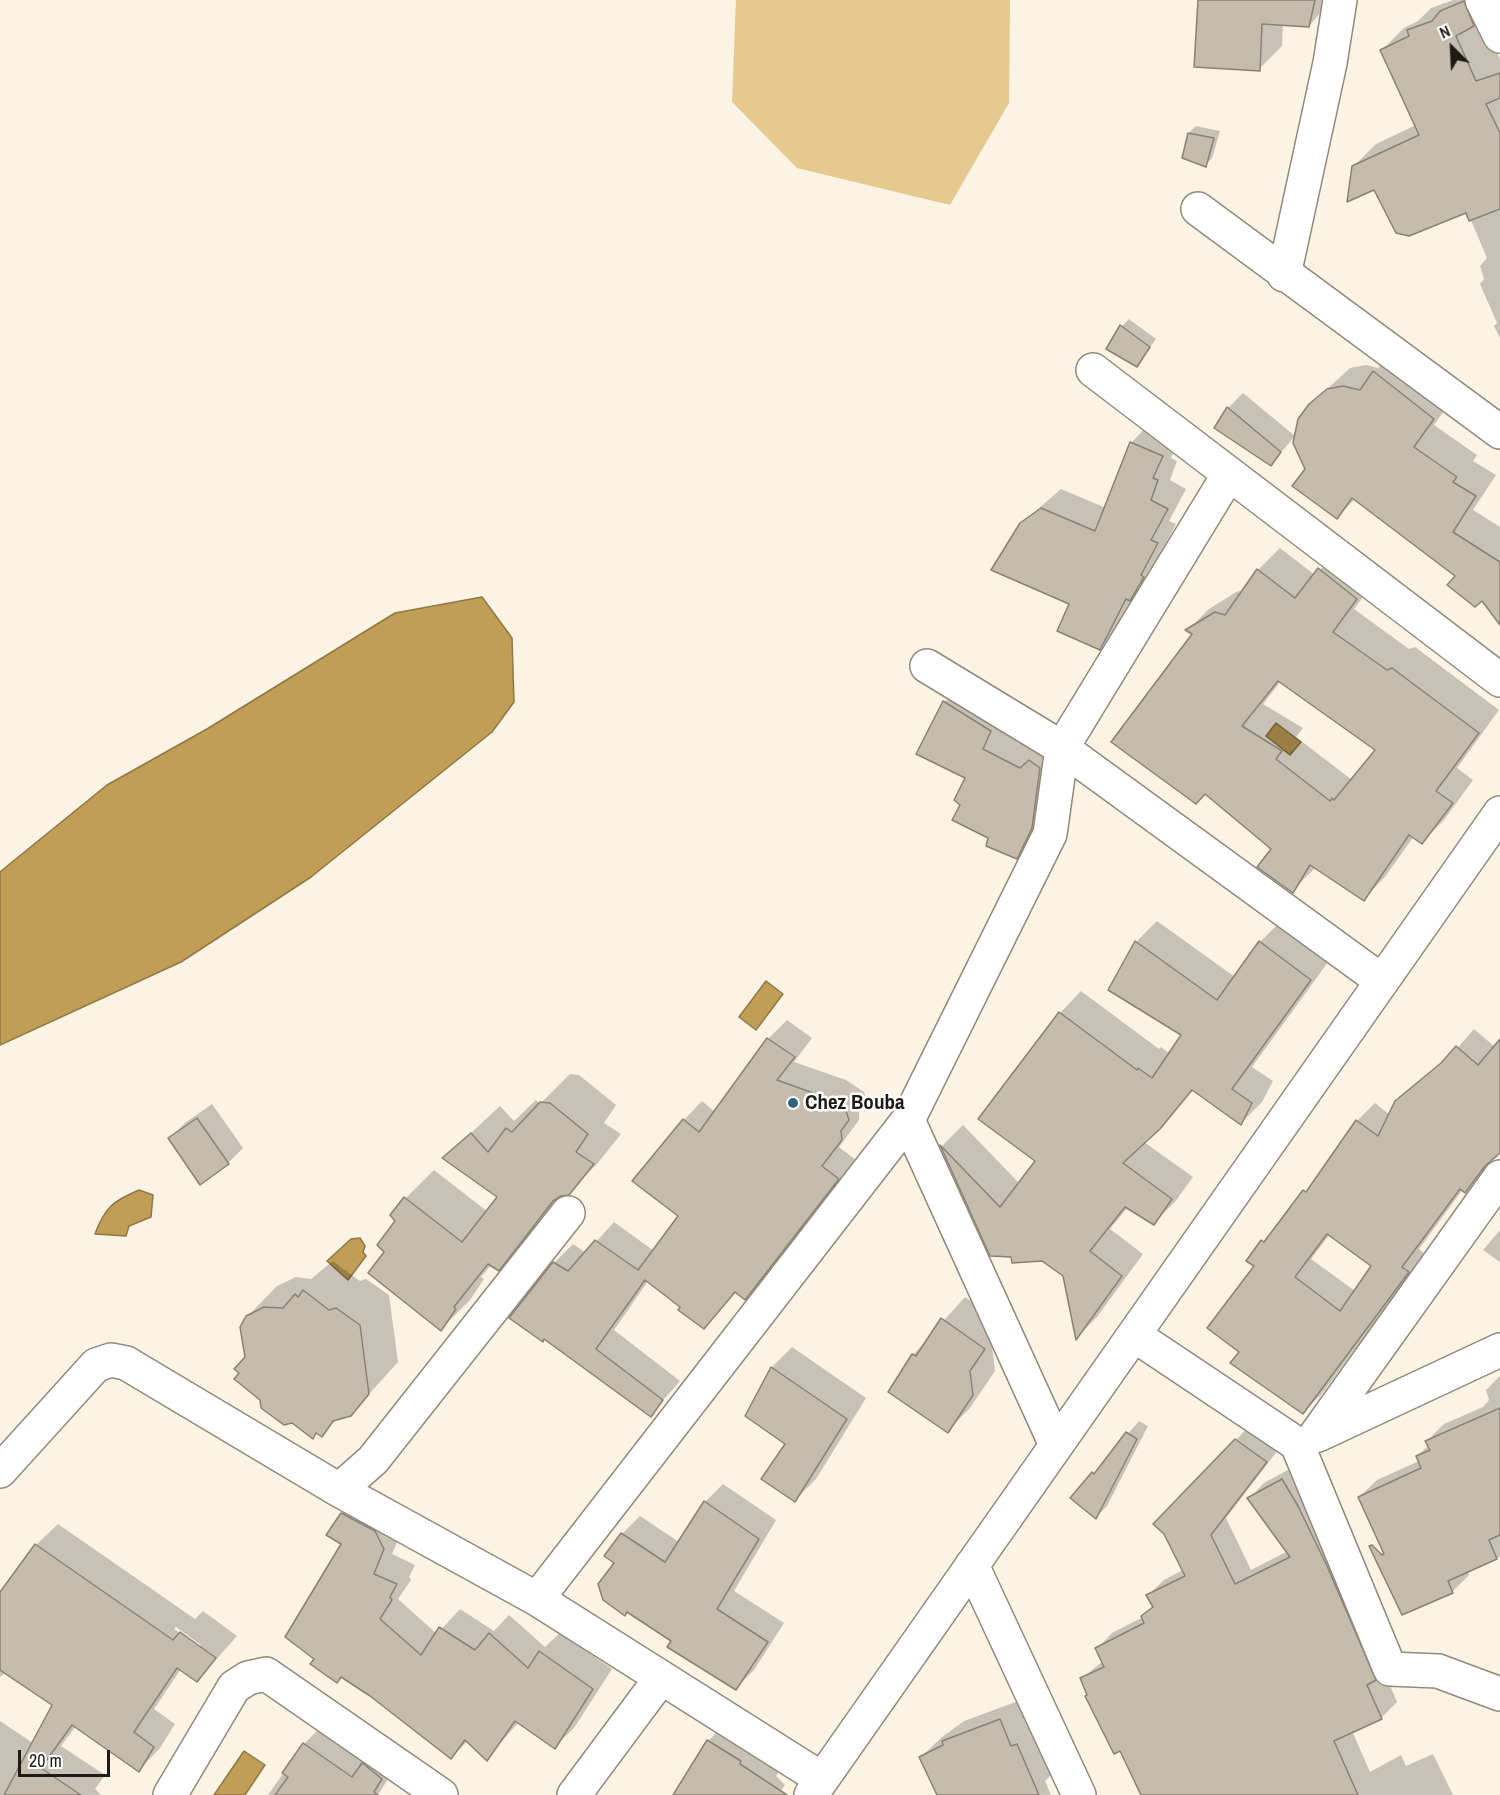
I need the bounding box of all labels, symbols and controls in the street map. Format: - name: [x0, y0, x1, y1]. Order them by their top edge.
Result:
- north arrow: [1422, 18, 1482, 78]
- text: N: [1436, 20, 1453, 44]
- place label: Chez Bouba: [805, 1090, 904, 1116]
- marker: Chez Bouba: [786, 1096, 800, 1110]
- scale bar: [21, 1738, 112, 1776]
- text: 20 m: [29, 1748, 62, 1773]

